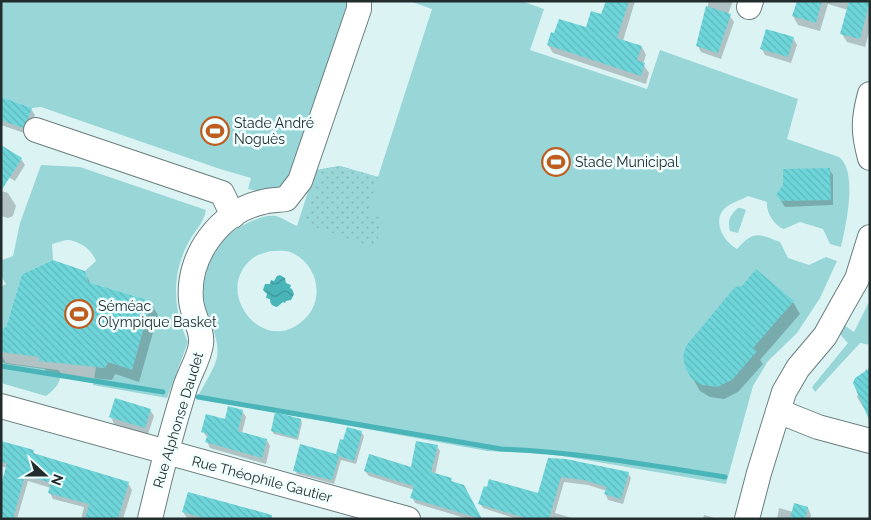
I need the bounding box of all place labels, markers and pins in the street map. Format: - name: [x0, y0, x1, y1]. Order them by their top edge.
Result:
- place label: Stade André Noguès: [234, 115, 314, 147]
- sports icon: Stade André Noguès: [200, 116, 230, 146]
- sports icon: Stade Municipal: [541, 147, 571, 177]
- place label: Stade Municipal: [575, 154, 679, 170]
- place label: Séméac Olympique Basket: [98, 298, 217, 330]
- sports icon: Séméac Olympique Basket: [64, 299, 94, 329]

